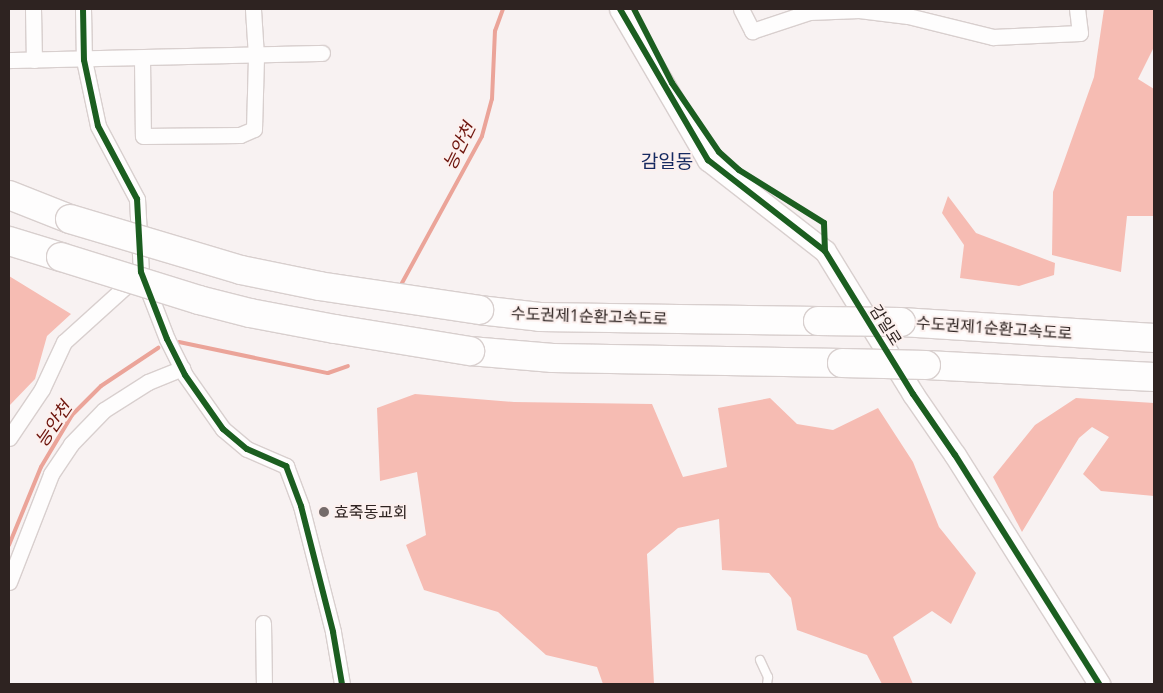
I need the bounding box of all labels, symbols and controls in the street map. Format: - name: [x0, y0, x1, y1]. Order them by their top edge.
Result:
- water label: 능안천: [438, 119, 480, 173]
- district label: 감일동: [641, 151, 693, 173]
- street label: 감일로: [866, 301, 906, 349]
- street label: 수도권제1순환고속도로: [511, 304, 667, 328]
- street label: 수도권제1순환고속도로: [915, 313, 1073, 343]
- water label: 능안천: [30, 397, 76, 451]
- place label: 효죽동교회: [334, 502, 408, 522]
- marker: 효죽동교회: [318, 506, 330, 518]

